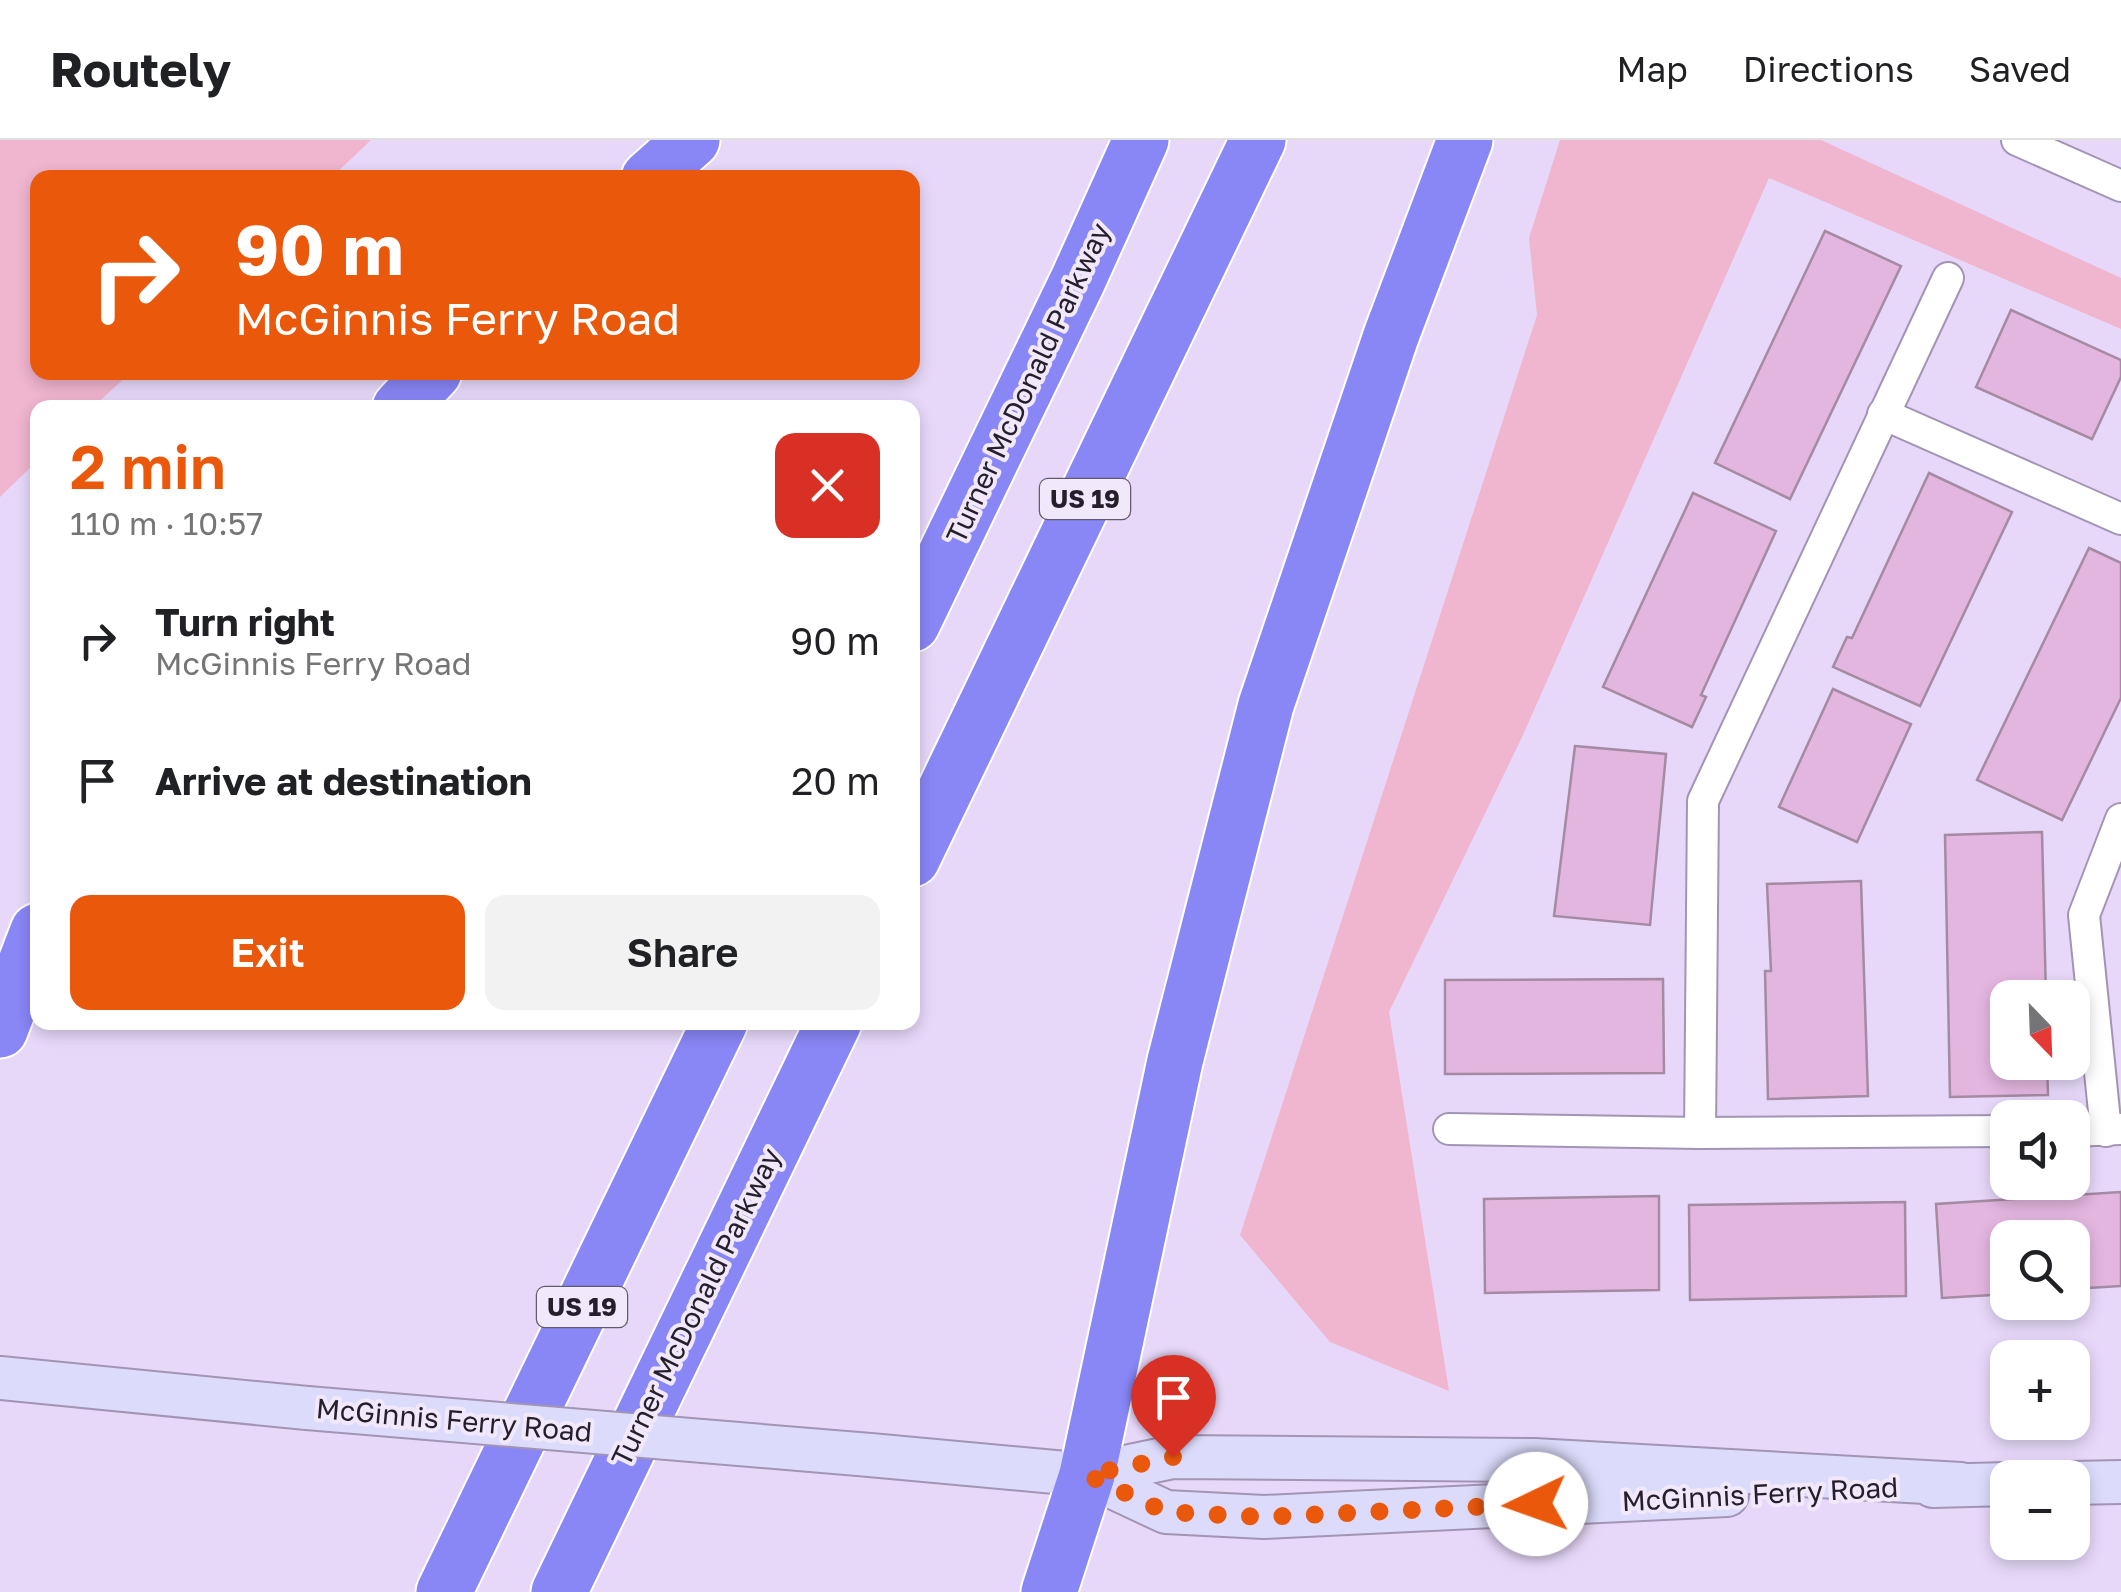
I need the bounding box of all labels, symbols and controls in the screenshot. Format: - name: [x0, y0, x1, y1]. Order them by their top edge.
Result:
- text: Routely: [50, 40, 231, 98]
- text: Map: [1616, 48, 1688, 90]
- text: Directions: [1743, 48, 1914, 90]
- text: Saved: [1969, 48, 2071, 90]
- text: 90 m: [235, 206, 404, 290]
- icon: right: [70, 210, 200, 340]
- street label: Turner McDonald Parkway: [939, 217, 1117, 548]
- text: McGinnis Ferry Road: [235, 291, 680, 345]
- text: 2 min: [70, 430, 226, 502]
- button: close: [775, 433, 880, 538]
- road number: US 19: [1040, 479, 1130, 519]
- text: 110 m · 10:57: [70, 504, 263, 542]
- text: Turn right: [155, 599, 335, 644]
- icon: right: [70, 613, 125, 668]
- text: 90 m: [790, 618, 880, 663]
- text: McGinnis Ferry Road: [155, 644, 472, 682]
- icon: arrive: [70, 753, 125, 808]
- text: Arrive at destination: [155, 758, 532, 803]
- text: 20 m: [791, 758, 880, 803]
- button: Exit: [70, 895, 465, 1010]
- button: Share: [485, 895, 880, 1010]
- north arrow: [1990, 980, 2090, 1080]
- map controls: [1990, 980, 2090, 1560]
- button: sound: [1990, 1100, 2090, 1200]
- street label: Turner McDonald Parkway: [604, 1142, 787, 1471]
- button: search: [1990, 1220, 2090, 1320]
- road number: US 19: [537, 1287, 627, 1327]
- button: +: [1990, 1340, 2090, 1440]
- pin: [1131, 1355, 1216, 1458]
- icon: arrive: [1146, 1370, 1201, 1425]
- street label: McGinnis Ferry Road: [315, 1391, 593, 1448]
- position arrow: [1484, 1452, 1588, 1556]
- button: −: [1990, 1460, 2090, 1560]
- street label: McGinnis Ferry Road: [1621, 1470, 1899, 1517]

